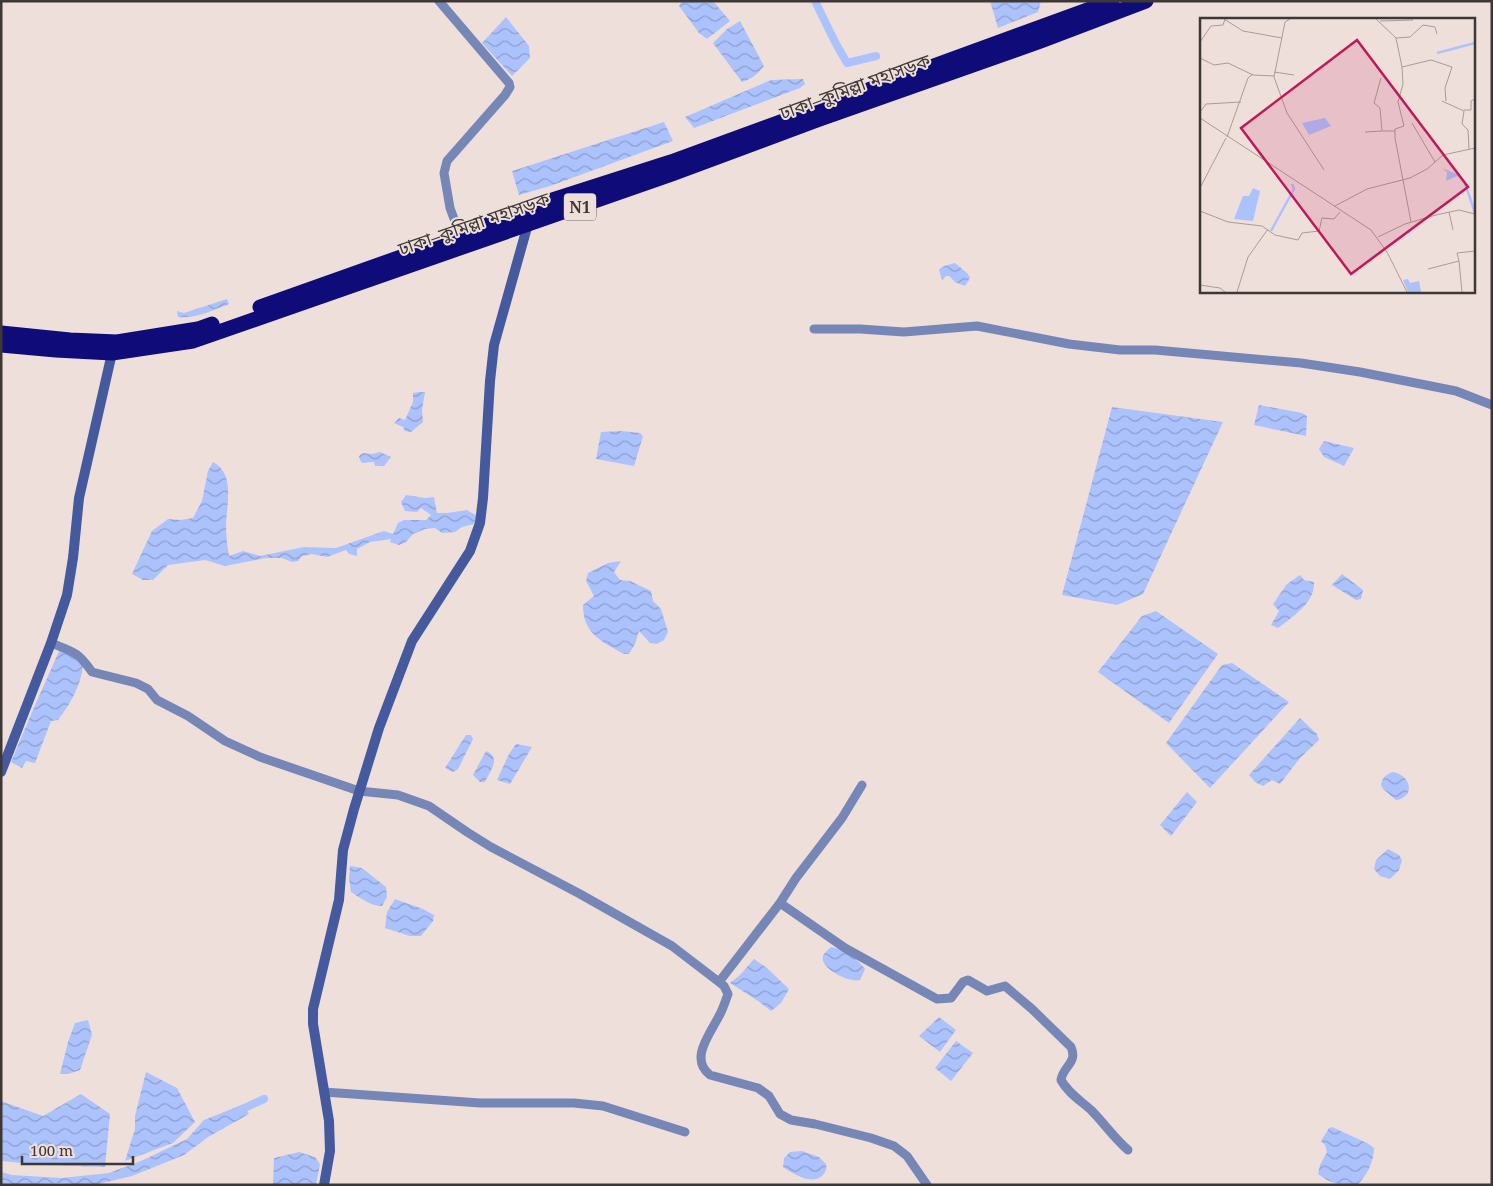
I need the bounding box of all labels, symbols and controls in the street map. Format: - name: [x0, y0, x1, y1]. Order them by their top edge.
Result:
- inset map: [1200, 18, 1476, 292]
- street label: ঢাকা–কুমিল্লা মহাসড়ক: [775, 47, 934, 125]
- street label: ঢাকা–কুমিল্লা মহাসড়ক: [394, 186, 553, 261]
- road number: N1: [564, 193, 596, 220]
- scale bar: [22, 1134, 134, 1166]
- text: 100 m: [30, 1140, 73, 1160]

